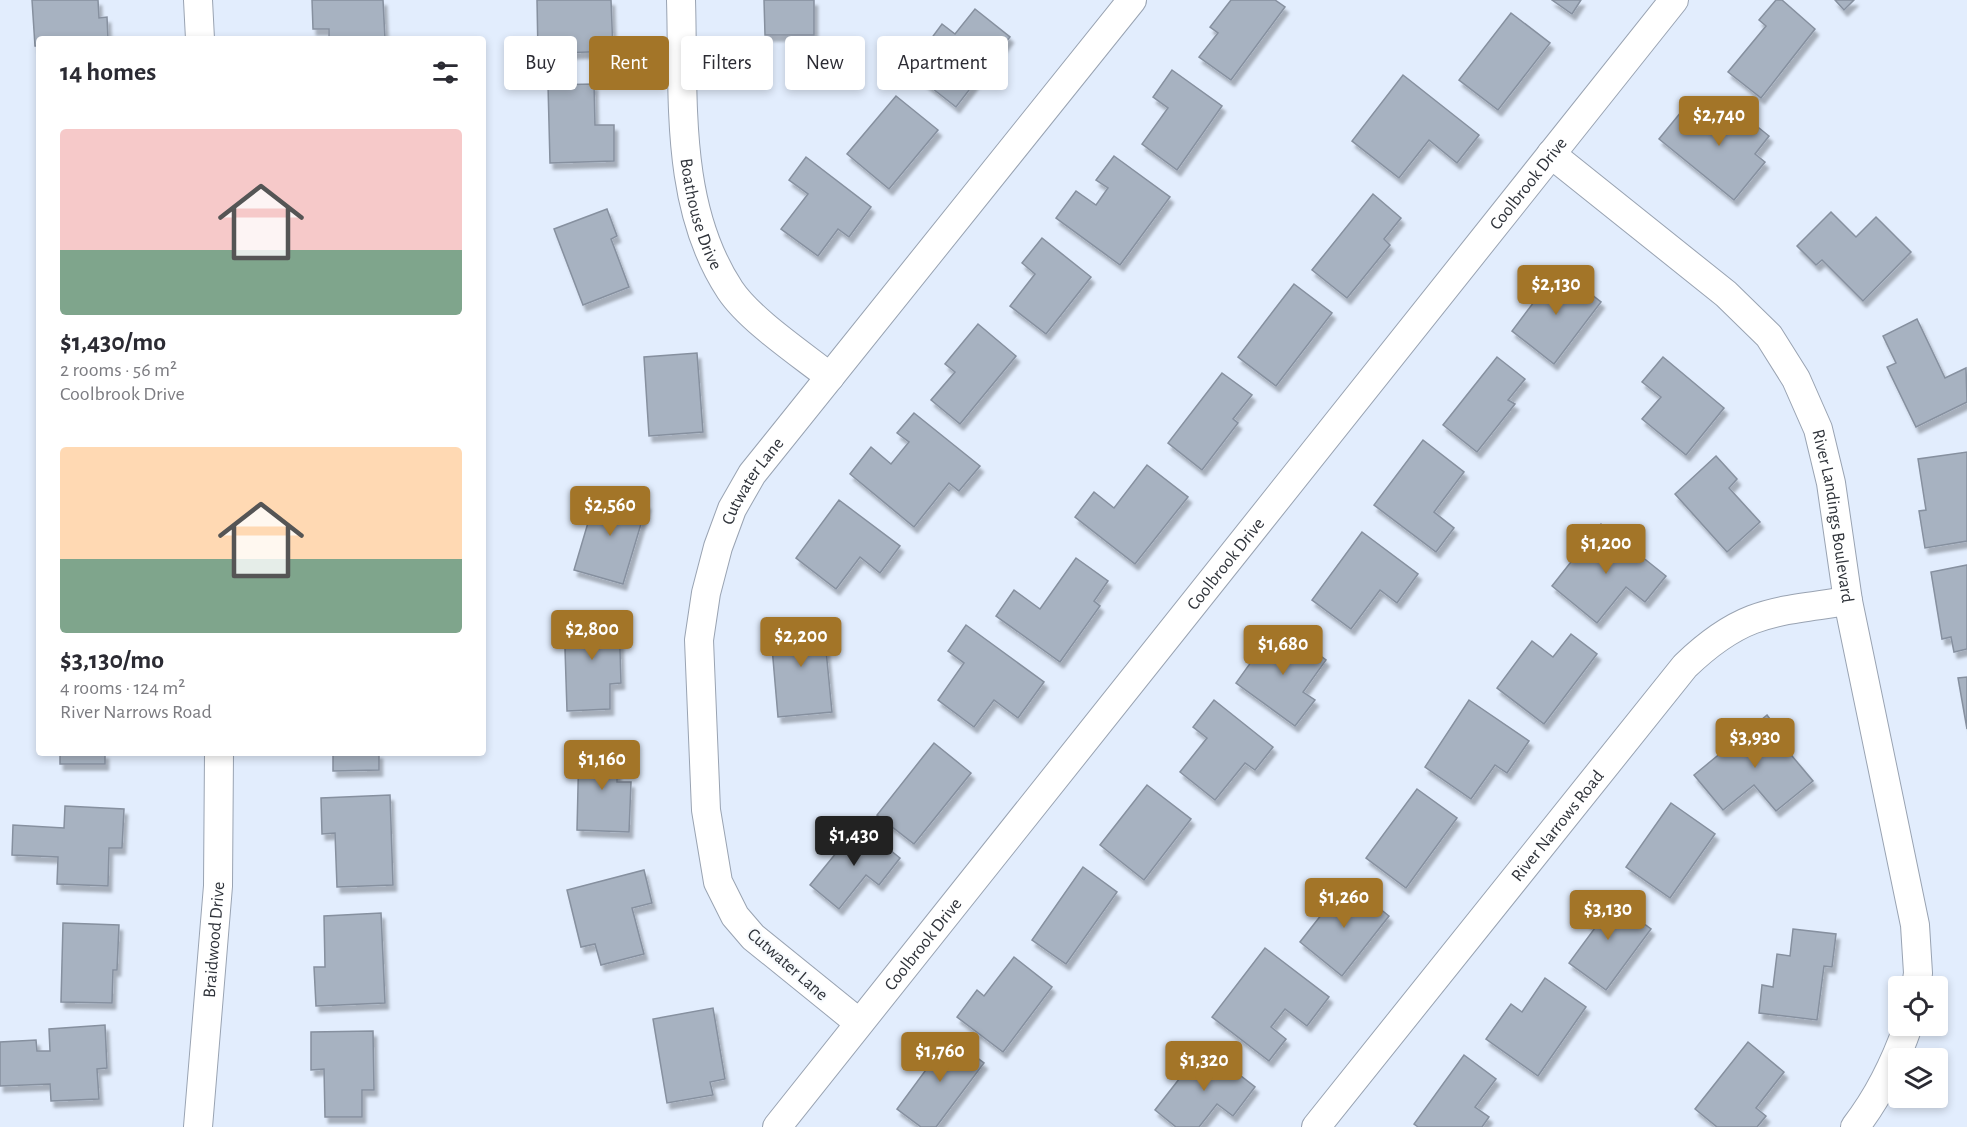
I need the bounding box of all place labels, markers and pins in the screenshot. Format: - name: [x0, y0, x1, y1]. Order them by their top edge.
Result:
- pin: $2,740: [1670, 96, 1768, 147]
- pin: $2,130: [1507, 265, 1605, 316]
- pin: $2,560: [561, 486, 659, 537]
- pin: $1,200: [1557, 524, 1655, 575]
- pin: $2,800: [543, 610, 641, 661]
- pin: $2,200: [752, 617, 850, 668]
- pin: $1,680: [1234, 625, 1332, 676]
- pin: $3,930: [1706, 718, 1804, 769]
- pin: $1,160: [553, 740, 651, 791]
- pin: $1,430: [805, 816, 903, 867]
- pin: $1,260: [1295, 878, 1393, 929]
- pin: $3,130: [1559, 890, 1657, 941]
- pin: $1,760: [891, 1032, 989, 1083]
- pin: $1,320: [1155, 1041, 1253, 1092]

